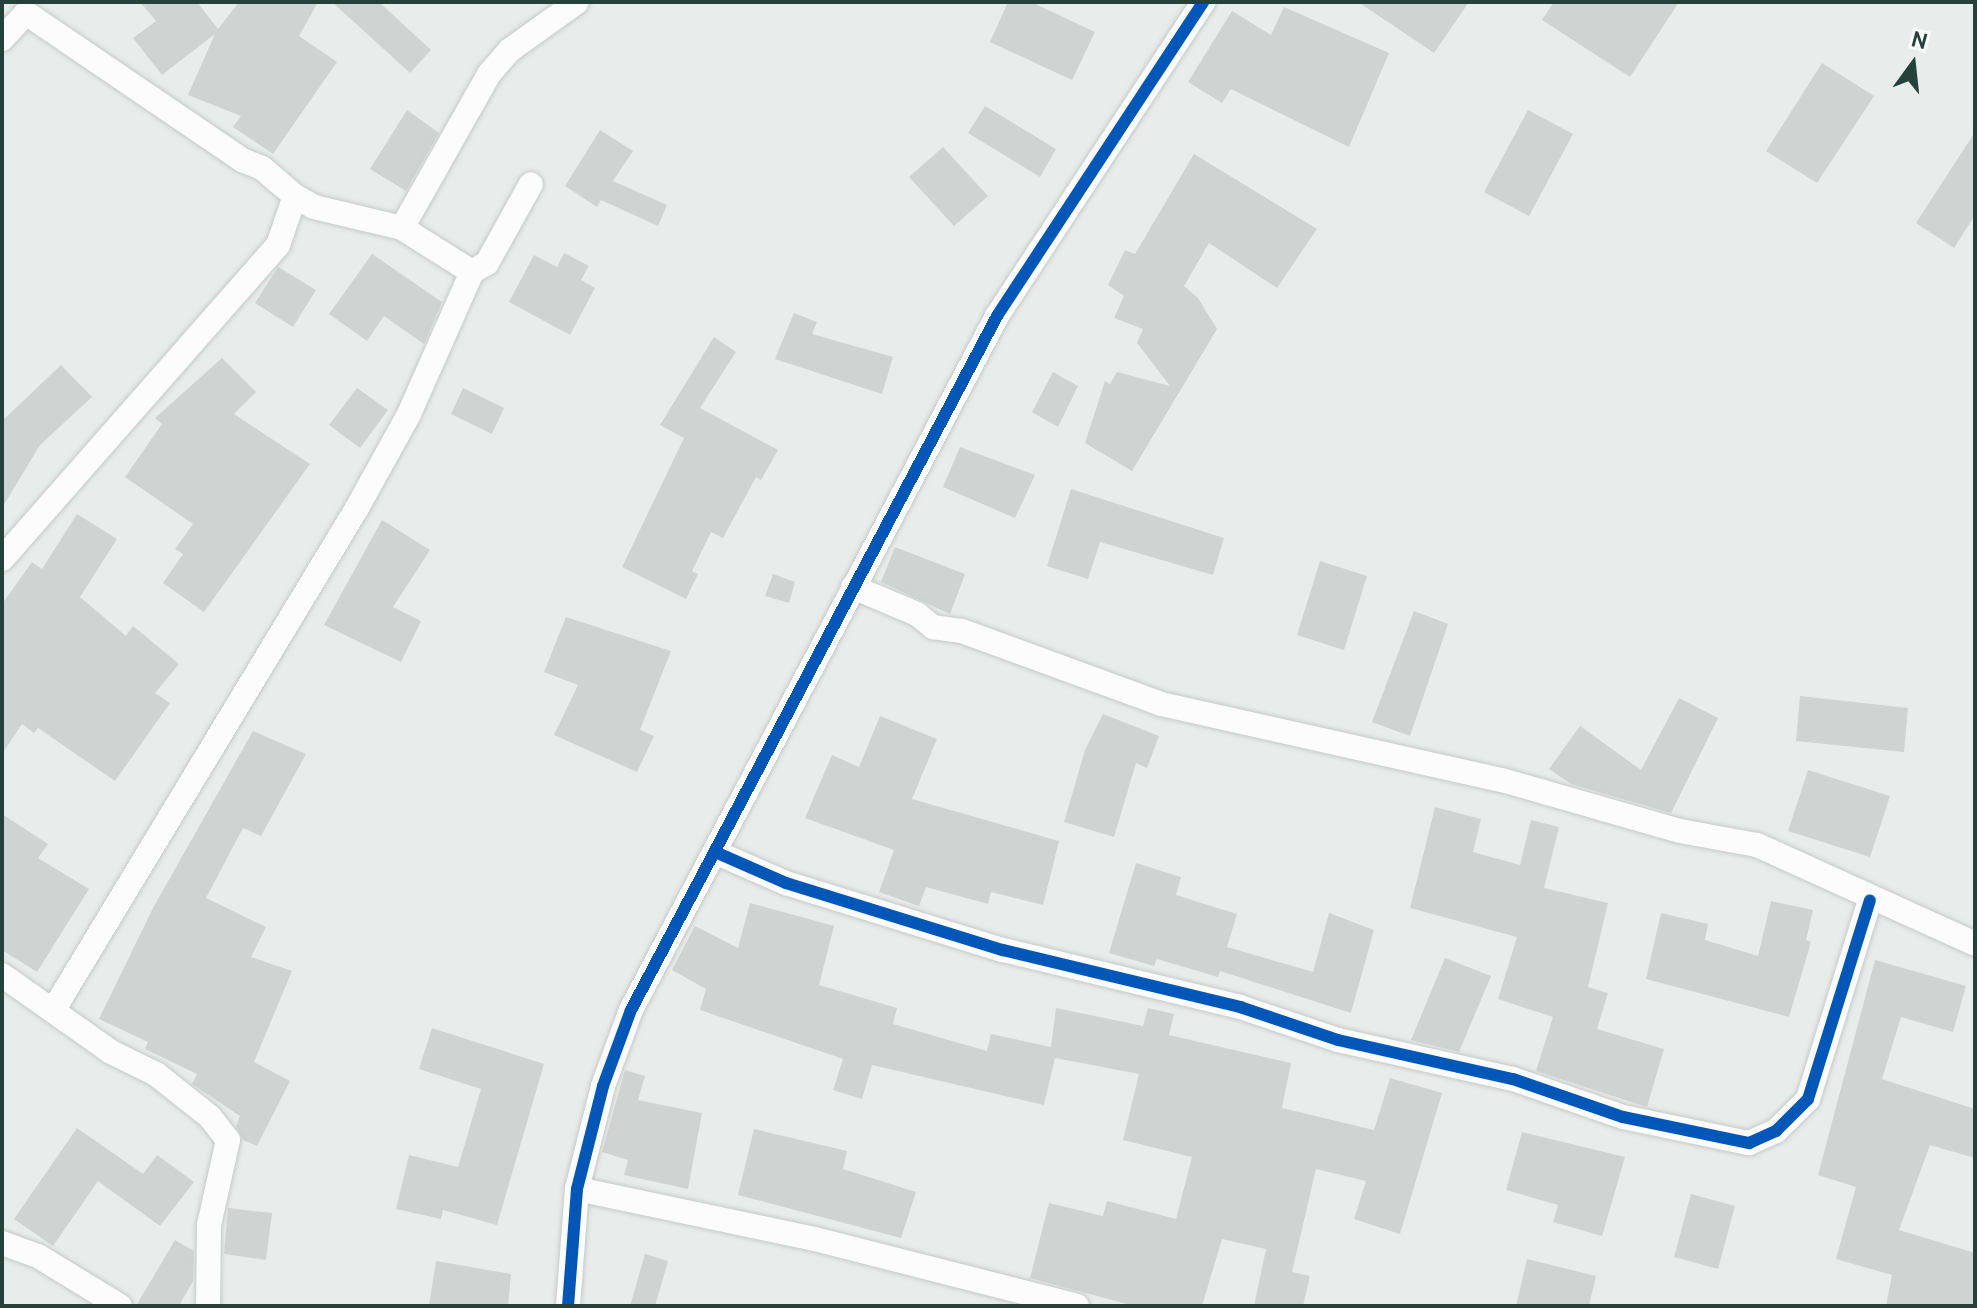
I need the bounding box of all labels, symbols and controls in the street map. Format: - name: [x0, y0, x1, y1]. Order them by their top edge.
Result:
- north arrow: [1873, 24, 1953, 104]
- text: N: [1908, 25, 1930, 55]

